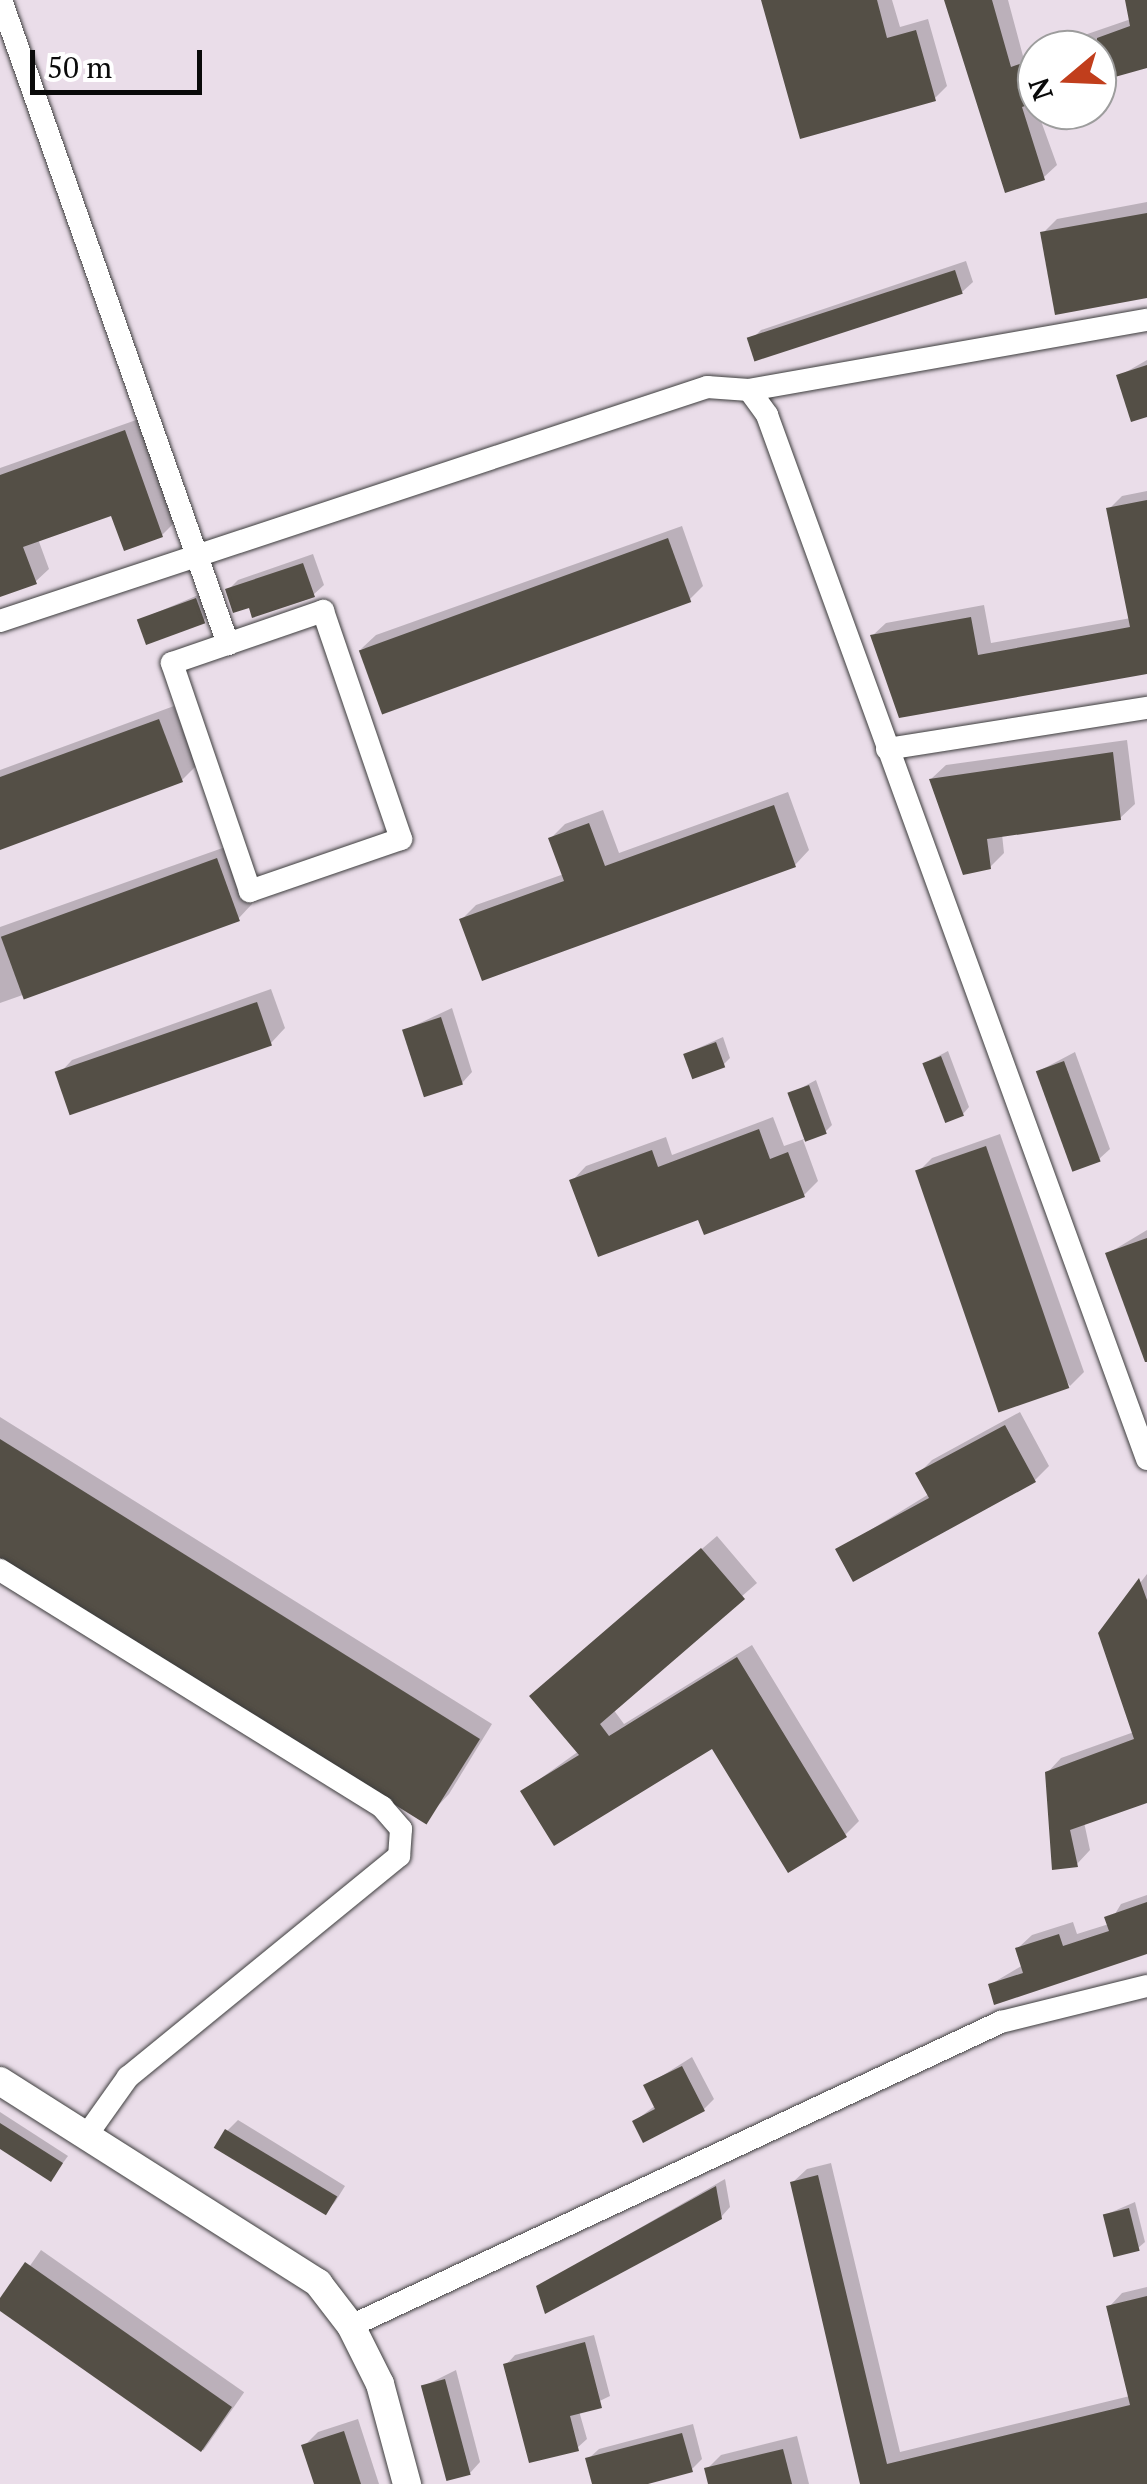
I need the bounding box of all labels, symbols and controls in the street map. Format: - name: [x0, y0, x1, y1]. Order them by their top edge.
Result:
- scale bar: [35, 30, 208, 92]
- north arrow: [1017, 30, 1117, 130]
- text: 50 m: [47, 47, 112, 87]
- text: N: [1019, 73, 1061, 105]

